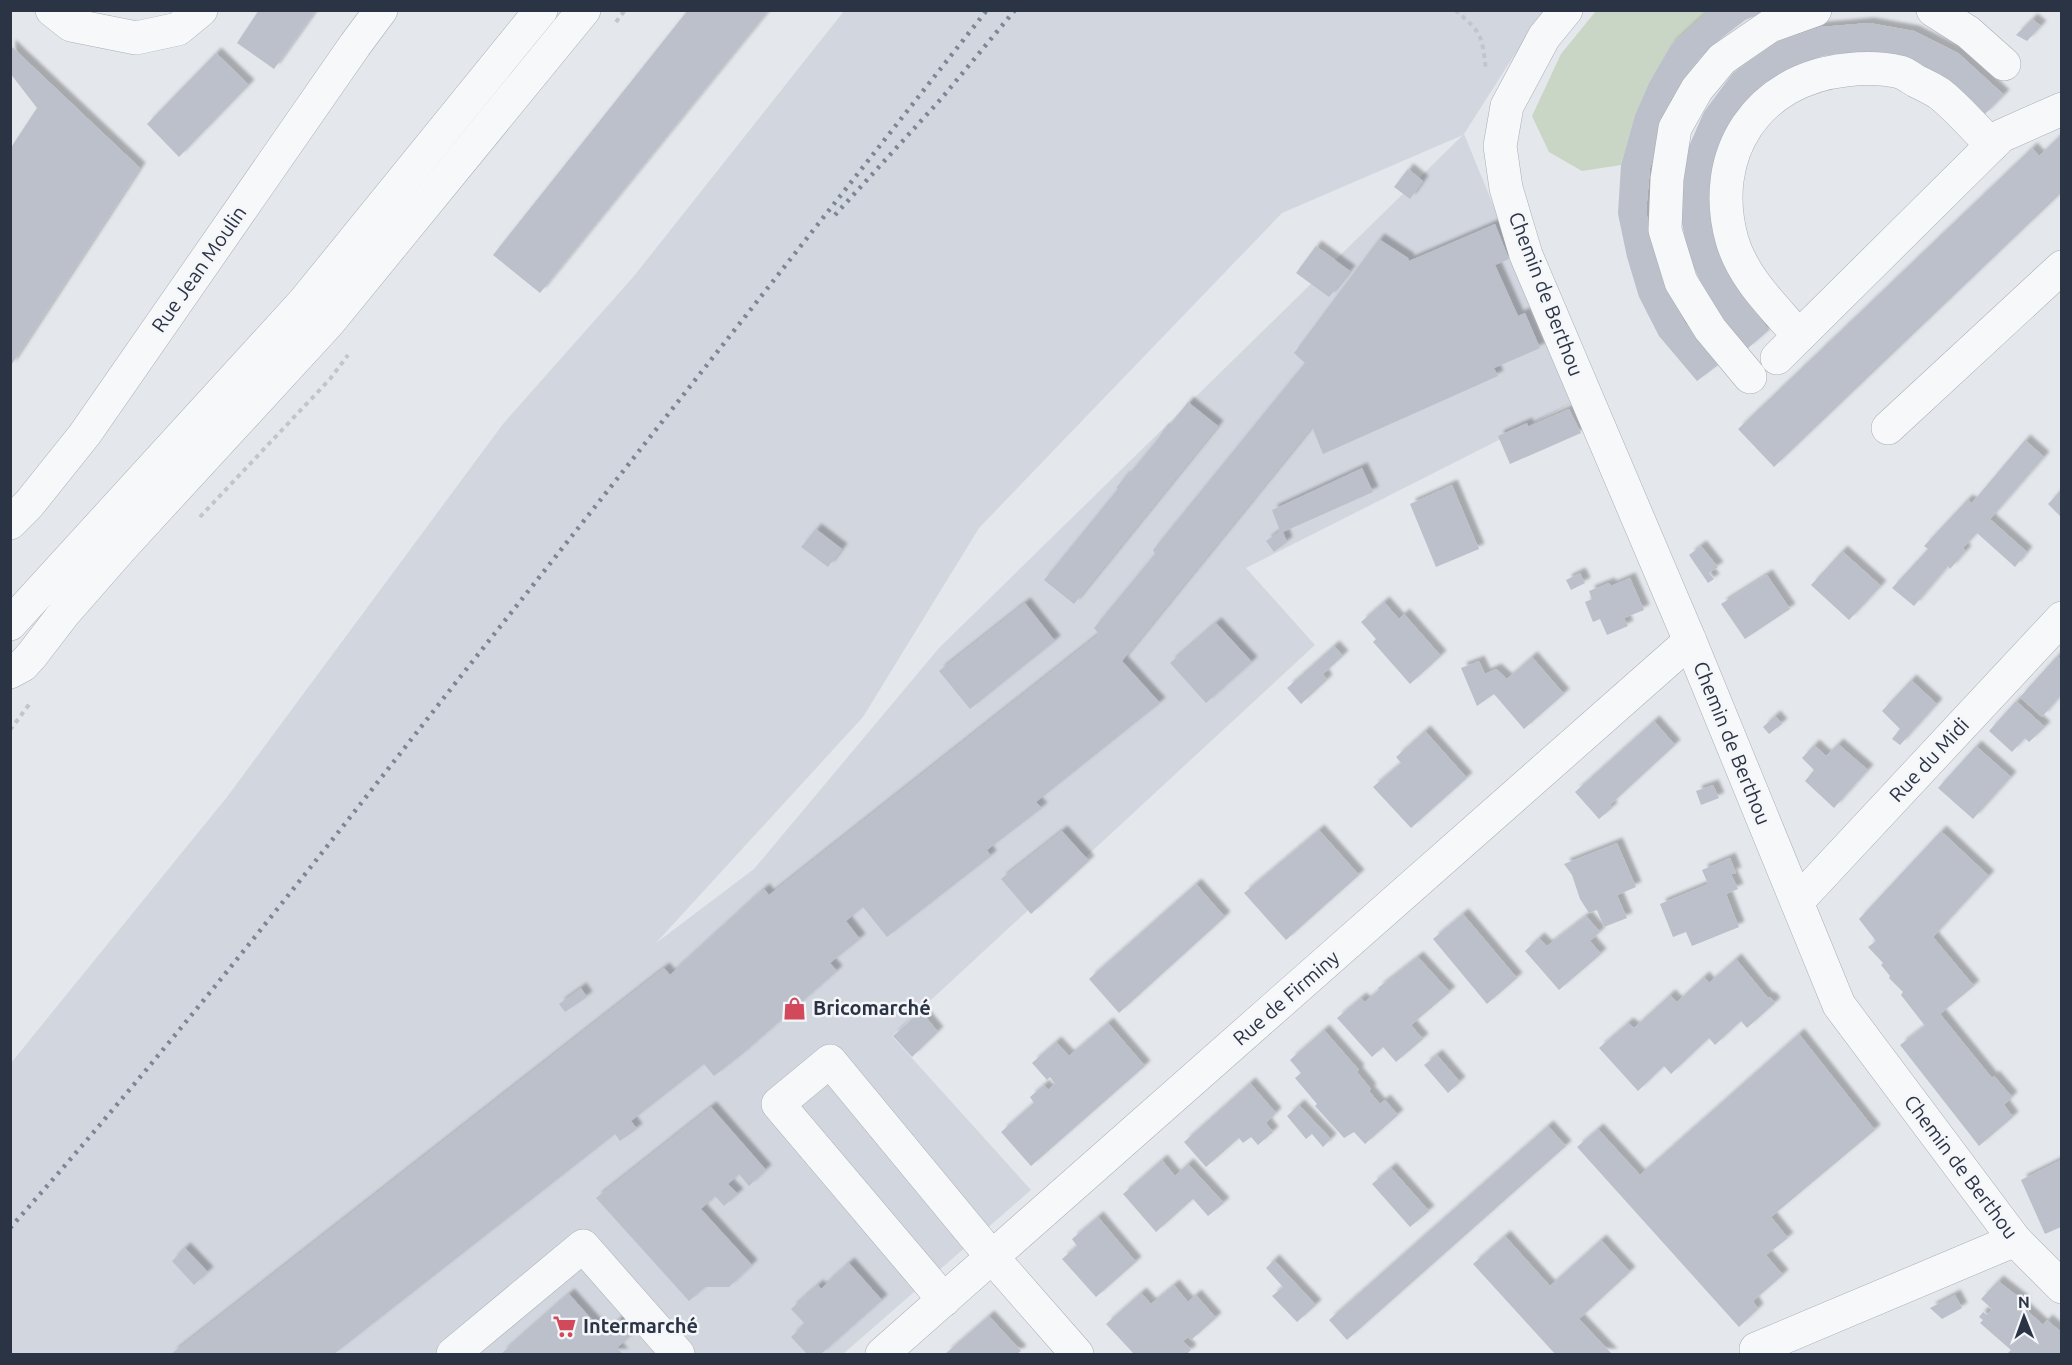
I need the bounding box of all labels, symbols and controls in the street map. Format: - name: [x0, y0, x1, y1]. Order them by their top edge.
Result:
- street label: Rue Jean Moulin: [147, 201, 251, 336]
- street label: Chemin de Berthou: [1505, 209, 1588, 379]
- street label: Chemin de Berthou: [1689, 658, 1776, 828]
- street label: Rue du Midi: [1884, 713, 1973, 806]
- street label: Rue de Firminy: [1228, 945, 1344, 1050]
- shop icon: Bricomarché: [782, 995, 808, 1021]
- place label: Bricomarché: [813, 996, 931, 1019]
- street label: Chemin de Berthou: [1900, 1090, 2023, 1243]
- north arrow: [1994, 1287, 2054, 1347]
- text: N: [2018, 1293, 2030, 1311]
- supermarket icon: Intermarché: [552, 1313, 578, 1339]
- place label: Intermarché: [583, 1314, 698, 1337]

